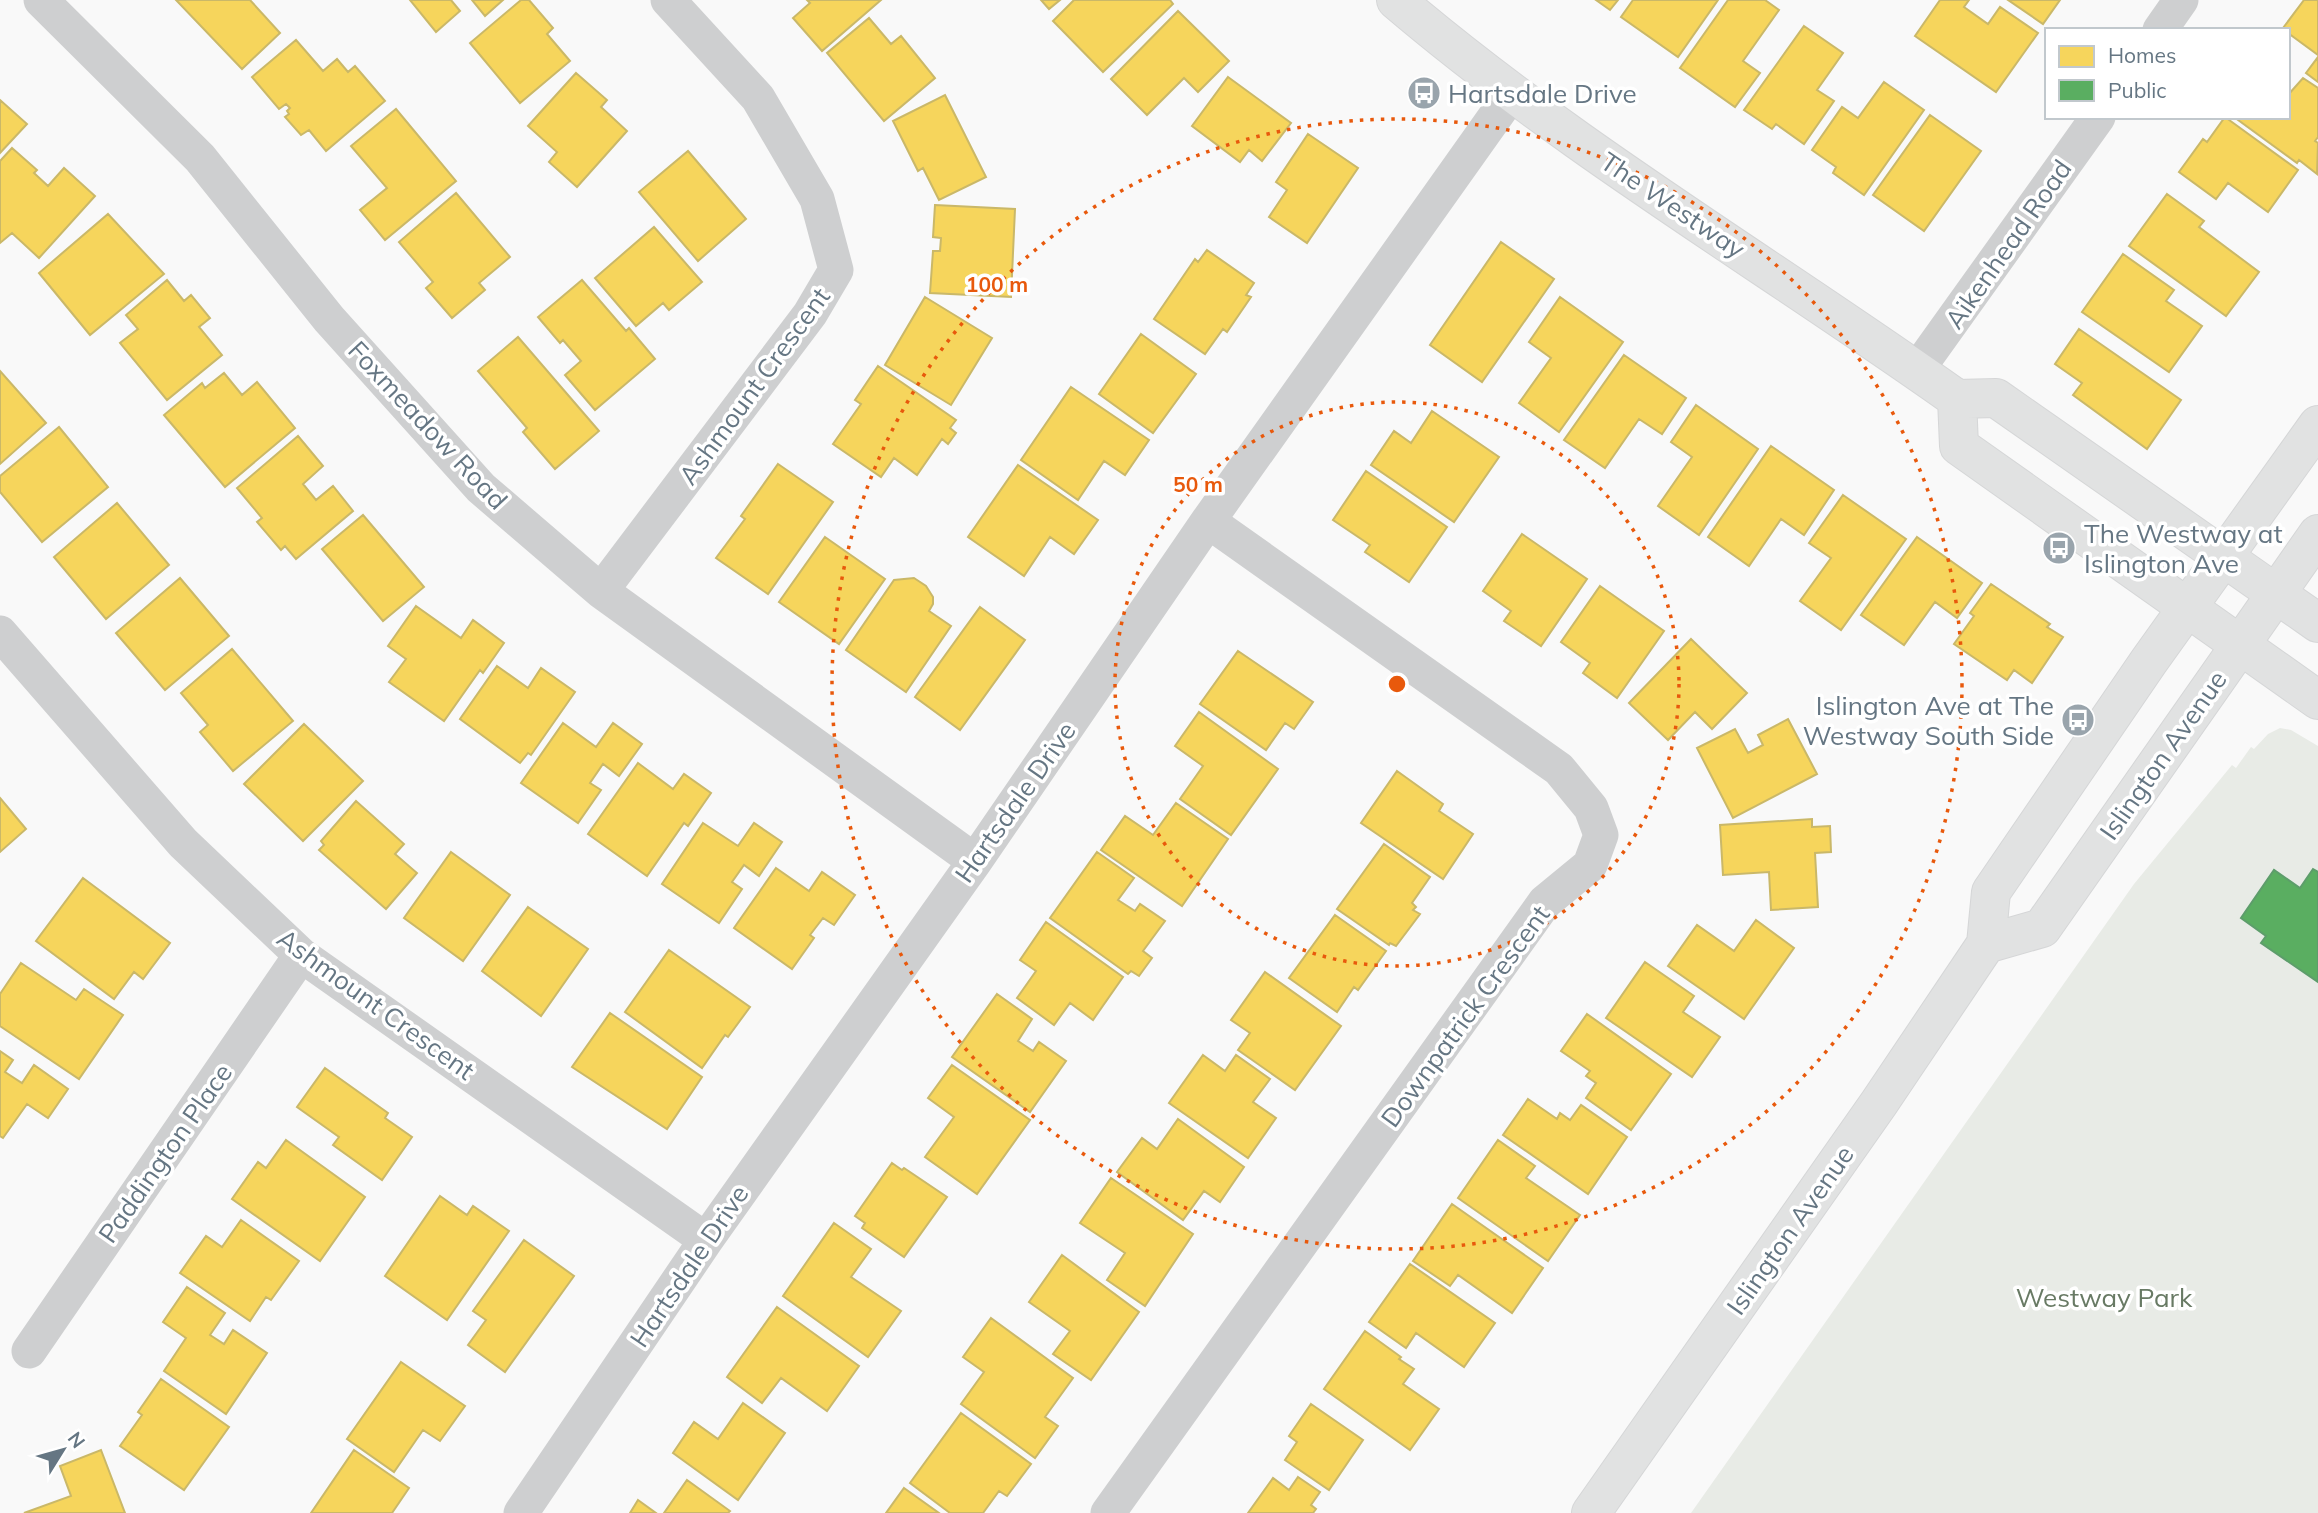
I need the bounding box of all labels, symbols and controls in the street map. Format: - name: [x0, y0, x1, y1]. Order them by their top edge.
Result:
- legend: [2045, 28, 2290, 119]
- text: Homes: [2108, 42, 2176, 68]
- bus stop icon: Hartsdale Drive: [1405, 74, 1443, 112]
- place label: Hartsdale Drive: [1448, 77, 1637, 110]
- text: Public: [2108, 77, 2167, 103]
- street label: The Westway: [1595, 145, 1752, 265]
- street label: Aikenhead Road: [1937, 153, 2079, 335]
- text: 100 m: [966, 271, 1028, 297]
- street label: Ashmount Crescent: [671, 281, 837, 491]
- street label: Foxmeadow Road: [341, 334, 515, 516]
- text: 50 m: [1173, 471, 1223, 497]
- place label: The Westway at Islington Ave: [2084, 517, 2283, 580]
- bus stop icon: The Westway at Islington Ave: [2040, 529, 2078, 567]
- street label: Islington Avenue: [2092, 664, 2234, 846]
- centre of rings: [1385, 672, 1409, 696]
- place label: Islington Ave at The Westway South Side: [1803, 689, 2054, 752]
- bus stop icon: Islington Ave at The Westway South Side: [2059, 701, 2097, 739]
- street label: Hartsdale Drive: [947, 715, 1083, 889]
- street label: Downpatrick Crescent: [1373, 899, 1557, 1133]
- street label: Ashmount Crescent: [271, 921, 481, 1087]
- street label: Paddington Place: [91, 1057, 239, 1249]
- street label: Islington Avenue: [1719, 1139, 1861, 1321]
- street label: Hartsdale Drive: [623, 1179, 755, 1353]
- park label: Westway Park: [2016, 1281, 2193, 1314]
- north arrow: [28, 1415, 98, 1485]
- text: N: [63, 1427, 90, 1453]

